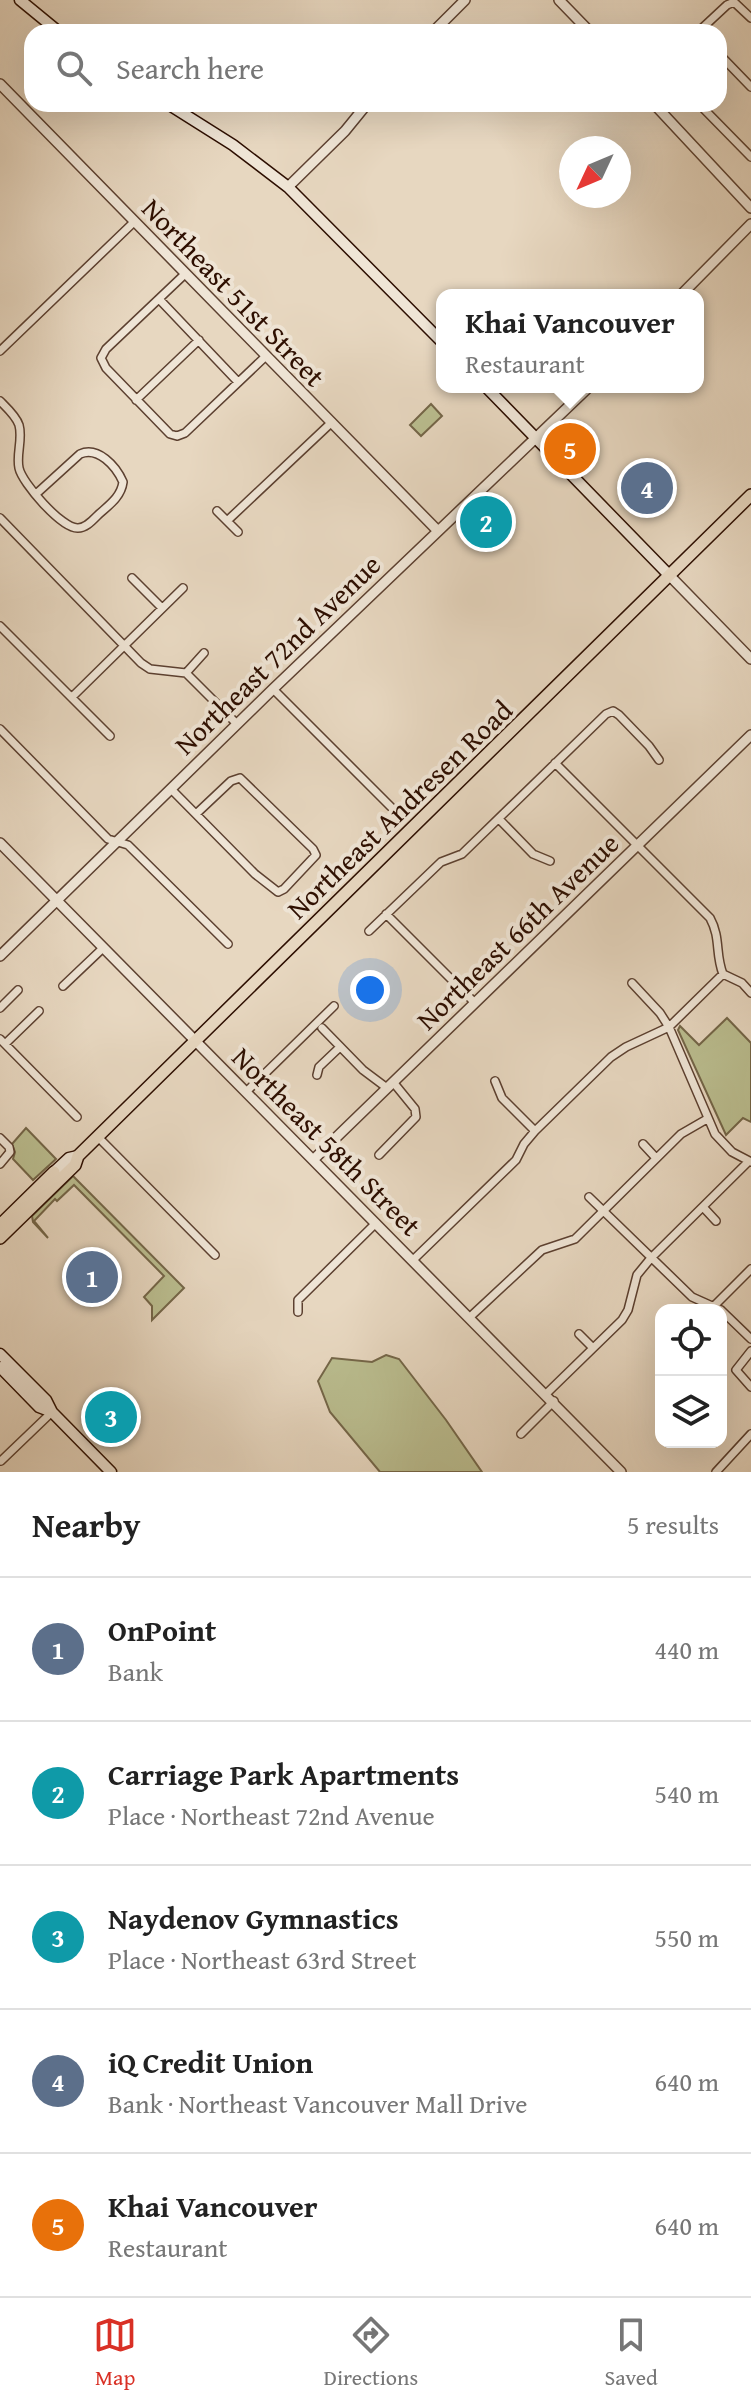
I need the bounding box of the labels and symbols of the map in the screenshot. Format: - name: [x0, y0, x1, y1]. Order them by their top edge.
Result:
- north arrow: [559, 136, 631, 208]
- street label: Northeast 51st Street: [133, 188, 335, 396]
- pin: 5: [544, 419, 596, 479]
- pin: 4: [621, 458, 673, 518]
- pin: 2: [460, 492, 512, 552]
- street label: Northeast 72nd Avenue: [165, 544, 389, 764]
- street label: Northeast Andresen Road: [277, 690, 521, 928]
- street label: Northeast 66th Avenue: [406, 823, 628, 1039]
- your location: [350, 970, 390, 1010]
- street label: Northeast 58th Street: [223, 1037, 431, 1245]
- pin: 1: [66, 1247, 118, 1307]
- pin: 3: [85, 1387, 137, 1447]

